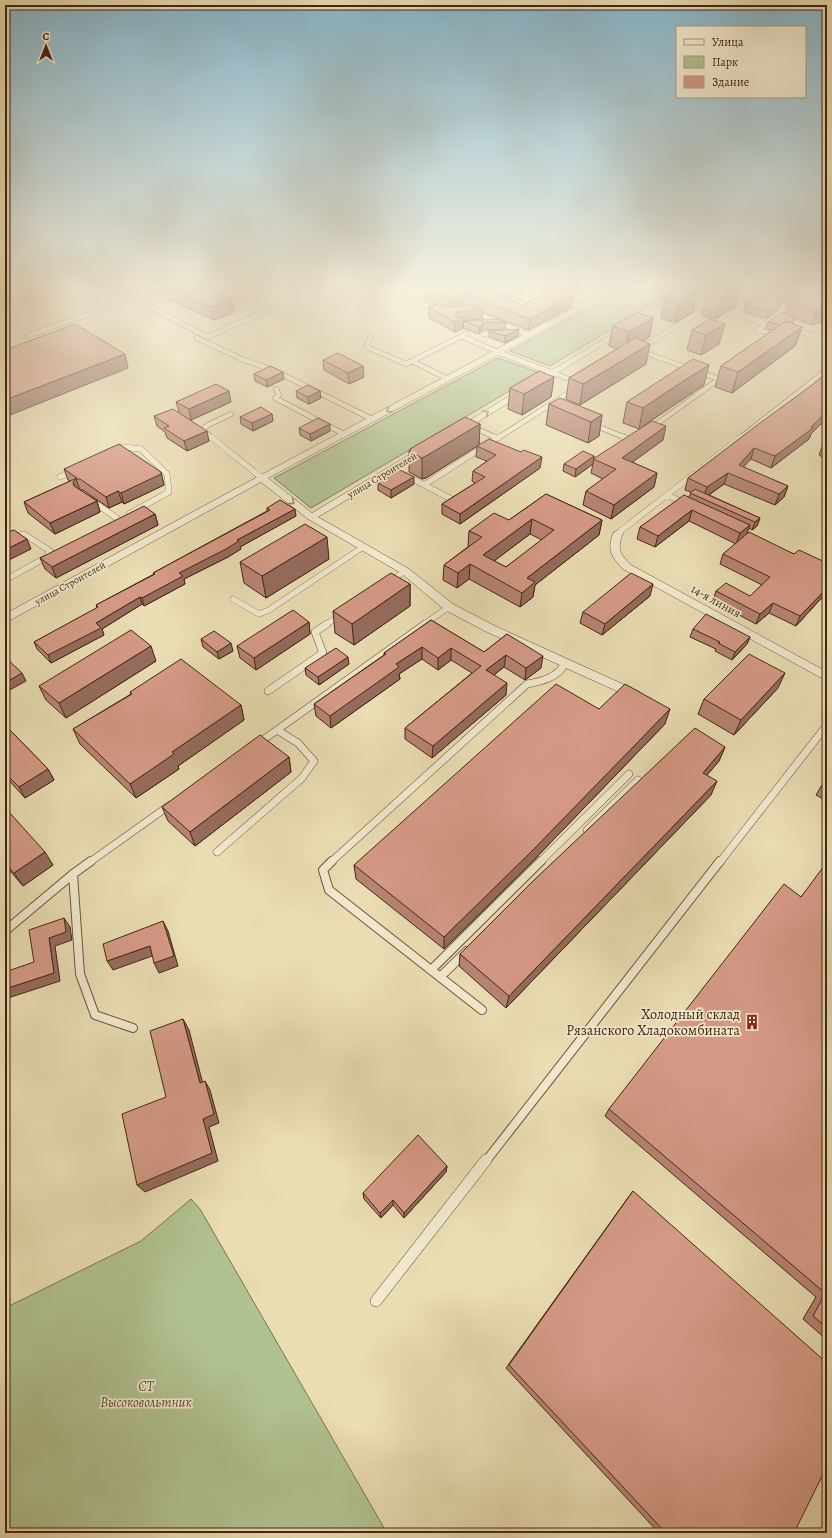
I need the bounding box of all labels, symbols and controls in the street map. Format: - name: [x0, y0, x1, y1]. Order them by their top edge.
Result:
- north arrow: [26, 26, 66, 66]
- legend: [676, 26, 806, 98]
- text: С: [43, 29, 50, 44]
- text: Улица: [712, 34, 744, 50]
- text: Парк: [712, 54, 738, 70]
- text: Здание: [712, 74, 749, 90]
- one-way arrow: [385, 405, 393, 413]
- one-way arrow: [482, 410, 489, 417]
- street label: улица Строителей: [344, 449, 420, 502]
- one-way arrow: [288, 498, 295, 505]
- street label: улица Строителей: [32, 558, 108, 609]
- street label: 14-я линия: [688, 581, 744, 621]
- place label: Холодный склад Рязанского Хладокомбината: [566, 1005, 741, 1040]
- building icon: Холодный склад Рязанского Хладокомбината: [743, 1013, 761, 1031]
- park label: СТ Высоковольтник: [100, 1377, 192, 1412]

